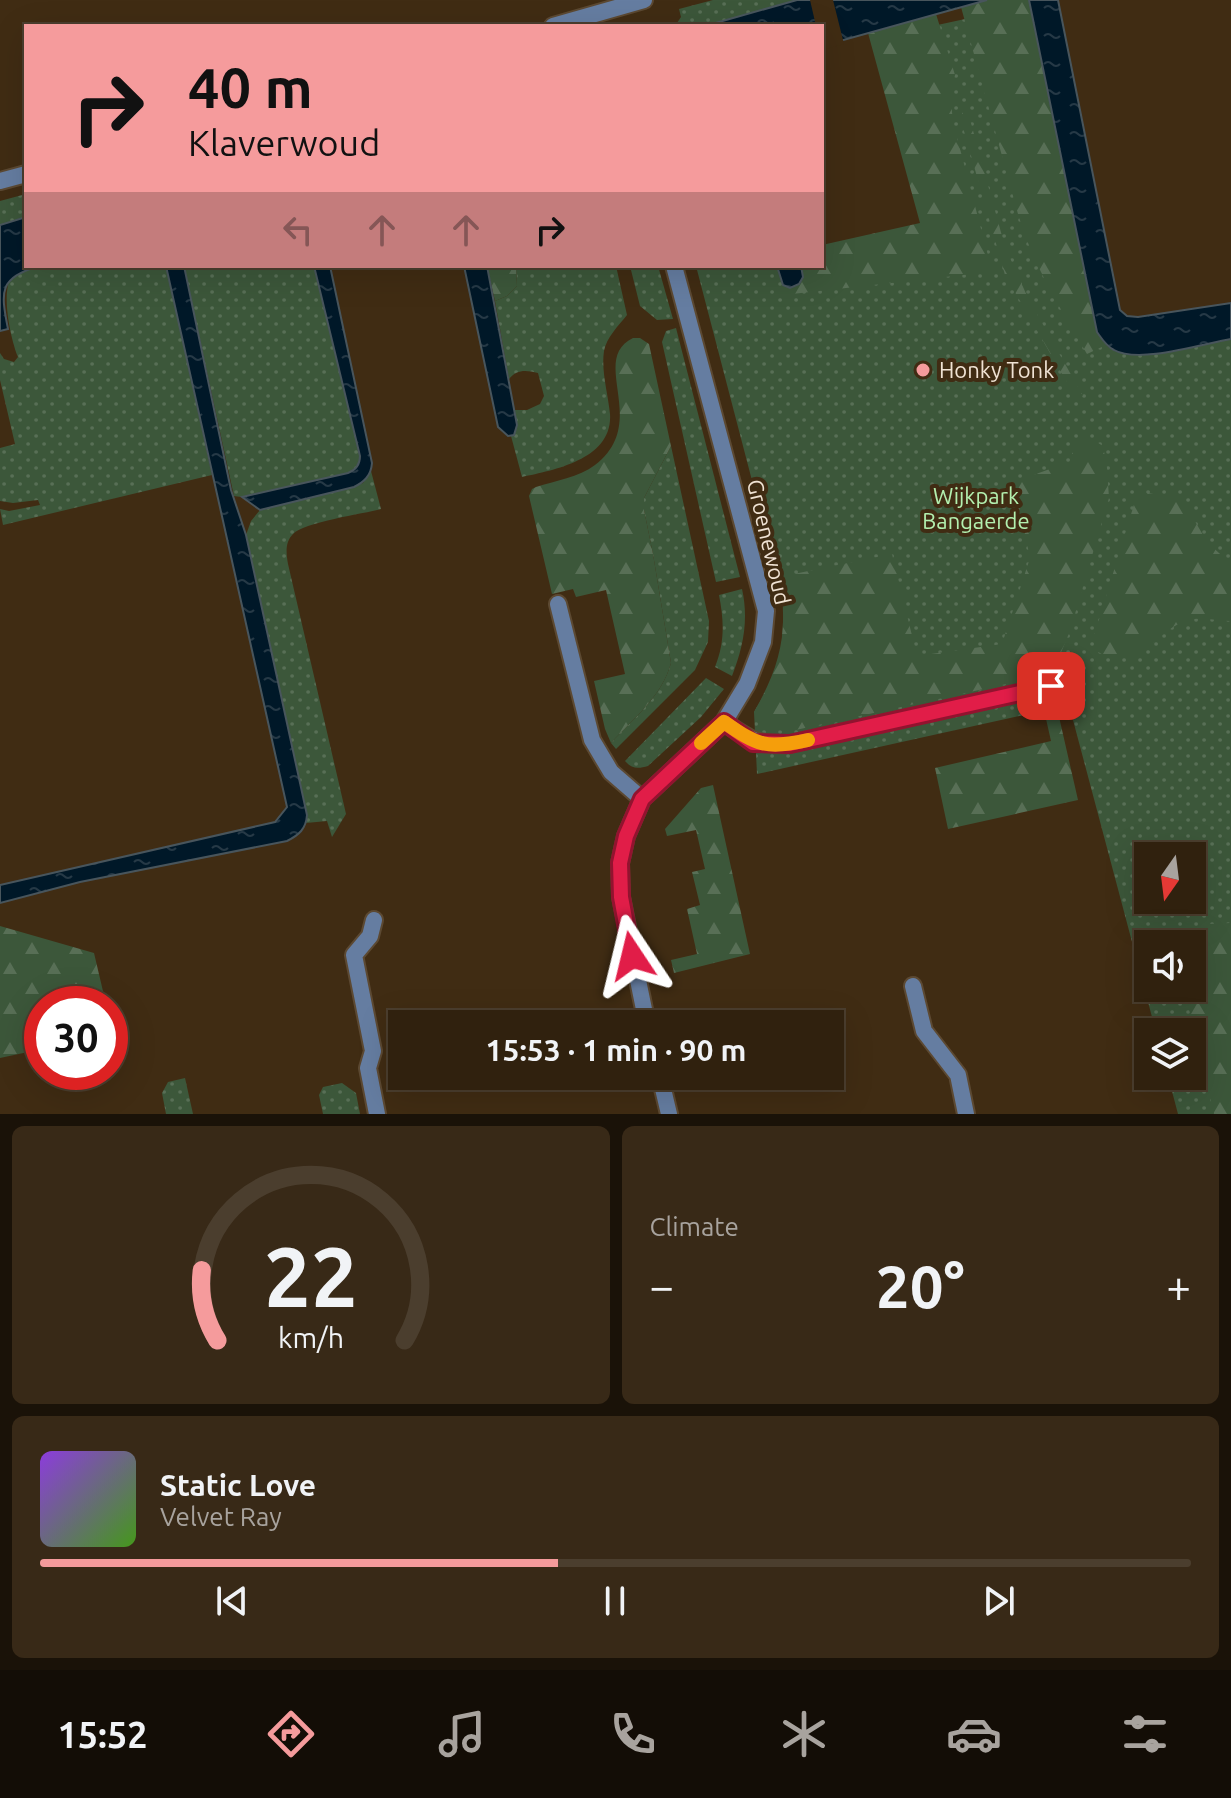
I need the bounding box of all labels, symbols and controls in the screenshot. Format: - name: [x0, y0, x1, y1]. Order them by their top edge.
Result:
- icon: right: [56, 56, 160, 160]
- text: 40 m: [188, 56, 313, 119]
- text: Klaverwoud: [188, 122, 380, 163]
- icon: left: [276, 208, 320, 252]
- icon: ahead: [360, 208, 404, 252]
- icon: ahead: [444, 208, 488, 252]
- icon: right: [528, 208, 572, 252]
- place label: Honky Tonk: [939, 357, 1054, 382]
- marker: Honky Tonk: [914, 361, 932, 379]
- street label: Groenewoud: [743, 477, 796, 607]
- park label: Wijkpark Bangaerde: [922, 483, 1030, 533]
- pin: [1017, 652, 1085, 720]
- icon: arrive: [1029, 664, 1073, 708]
- north arrow: [1134, 842, 1206, 914]
- map controls: [1134, 842, 1206, 1090]
- position arrow: [590, 914, 674, 998]
- button: sound: [1134, 930, 1206, 1002]
- speed limit sign: 30: [24, 986, 128, 1090]
- button: layers: [1134, 1018, 1206, 1090]
- text: 15:53 · 1 min · 90 m: [486, 1033, 746, 1067]
- text: Climate: [650, 1212, 739, 1241]
- text: 22: [264, 1229, 358, 1323]
- text: 20°: [876, 1252, 965, 1319]
- text: −: [650, 1261, 674, 1310]
- text: +: [1166, 1261, 1191, 1310]
- text: km/h: [278, 1321, 344, 1353]
- text: Static Love: [160, 1468, 316, 1502]
- text: Velvet Ray: [160, 1502, 282, 1531]
- icon: previous: [210, 1579, 254, 1623]
- icon: pause: [593, 1579, 637, 1623]
- icon: next: [977, 1579, 1021, 1623]
- icon: directions: [263, 1706, 319, 1762]
- icon: music: [434, 1706, 490, 1762]
- icon: phone: [605, 1706, 661, 1762]
- icon: climate: [776, 1706, 832, 1762]
- icon: car: [946, 1706, 1002, 1762]
- icon: filters: [1117, 1706, 1173, 1762]
- text: 15:52: [57, 1714, 148, 1755]

